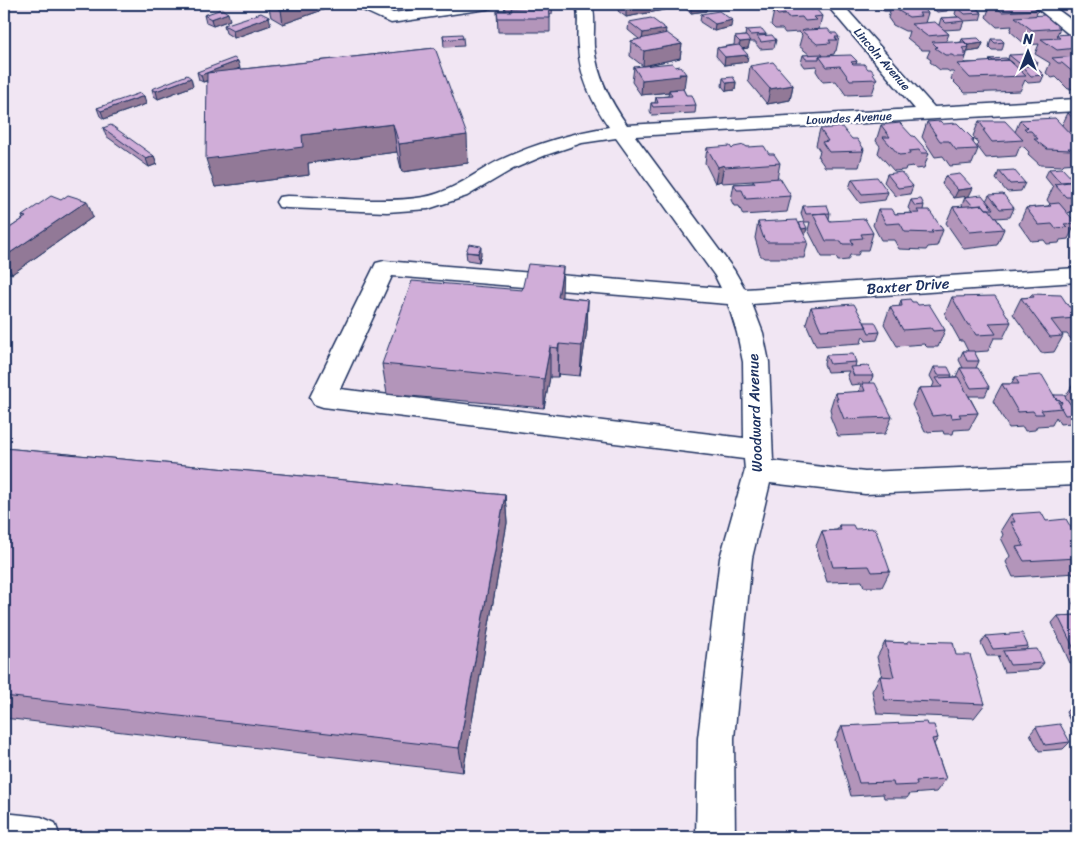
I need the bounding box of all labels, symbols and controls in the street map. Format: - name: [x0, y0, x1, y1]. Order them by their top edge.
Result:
- street label: Lincoln Avenue: [848, 22, 916, 96]
- text: N: [1022, 27, 1033, 52]
- north arrow: [1004, 28, 1054, 78]
- street label: Lowndes Avenue: [806, 105, 892, 131]
- street label: Baxter Drive: [866, 270, 951, 302]
- street label: Woodward Avenue: [740, 353, 770, 473]

